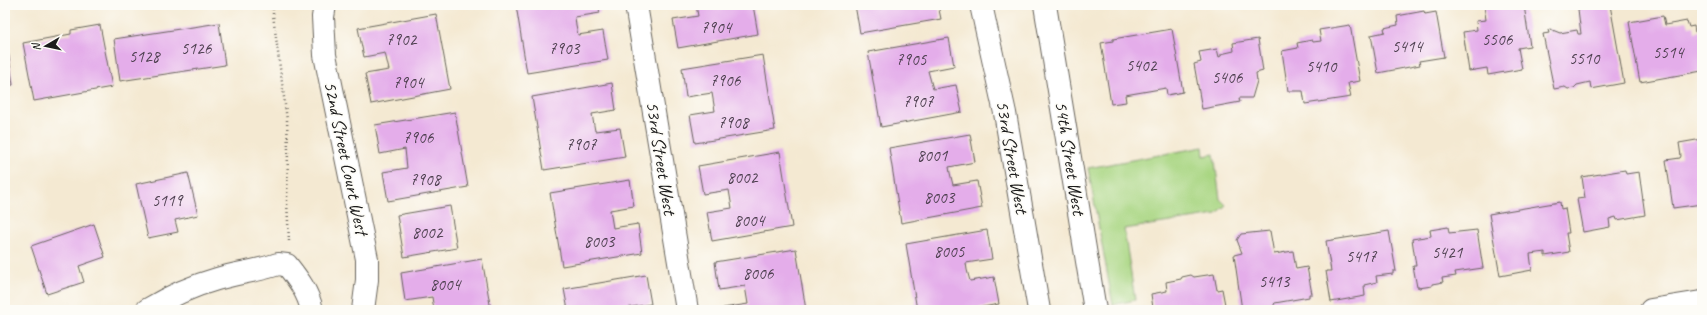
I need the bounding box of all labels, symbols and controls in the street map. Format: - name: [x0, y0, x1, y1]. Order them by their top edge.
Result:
- house number: 7904: [701, 17, 734, 38]
- north arrow: [26, 26, 66, 66]
- house number: 7902: [386, 29, 418, 50]
- house number: 5506: [1482, 29, 1514, 50]
- house number: 5414: [1392, 36, 1425, 57]
- house number: 5126: [181, 38, 213, 59]
- house number: 7903: [549, 38, 581, 59]
- text: N: [28, 41, 44, 52]
- house number: 5514: [1653, 42, 1686, 63]
- house number: 5128: [129, 46, 162, 67]
- house number: 5510: [1569, 48, 1601, 69]
- house number: 7905: [896, 49, 928, 70]
- house number: 5402: [1126, 55, 1158, 76]
- house number: 5410: [1306, 56, 1338, 77]
- house number: 5406: [1212, 67, 1244, 88]
- house number: 7906: [710, 70, 742, 91]
- house number: 7904: [393, 72, 426, 93]
- street label: 52nd Street Court West: [318, 79, 375, 240]
- house number: 7907: [903, 91, 935, 112]
- street label: 53rd Street West: [990, 99, 1034, 217]
- street label: 54th Street West: [1049, 99, 1091, 218]
- street label: 53rd Street West: [640, 100, 682, 218]
- house number: 7908: [718, 112, 751, 133]
- house number: 7906: [403, 127, 435, 148]
- house number: 7907: [566, 134, 598, 155]
- house number: 8001: [917, 145, 949, 166]
- house number: 8002: [727, 167, 759, 188]
- house number: 7908: [410, 169, 443, 190]
- house number: 8003: [924, 187, 956, 208]
- house number: 5119: [152, 190, 184, 211]
- house number: 8004: [734, 210, 767, 231]
- house number: 8002: [412, 222, 444, 243]
- house number: 8003: [584, 231, 616, 252]
- house number: 8005: [934, 241, 966, 262]
- house number: 5421: [1432, 242, 1464, 263]
- house number: 5417: [1346, 246, 1378, 267]
- house number: 8006: [743, 263, 775, 284]
- house number: 5413: [1259, 271, 1291, 292]
- house number: 8004: [430, 274, 463, 295]

